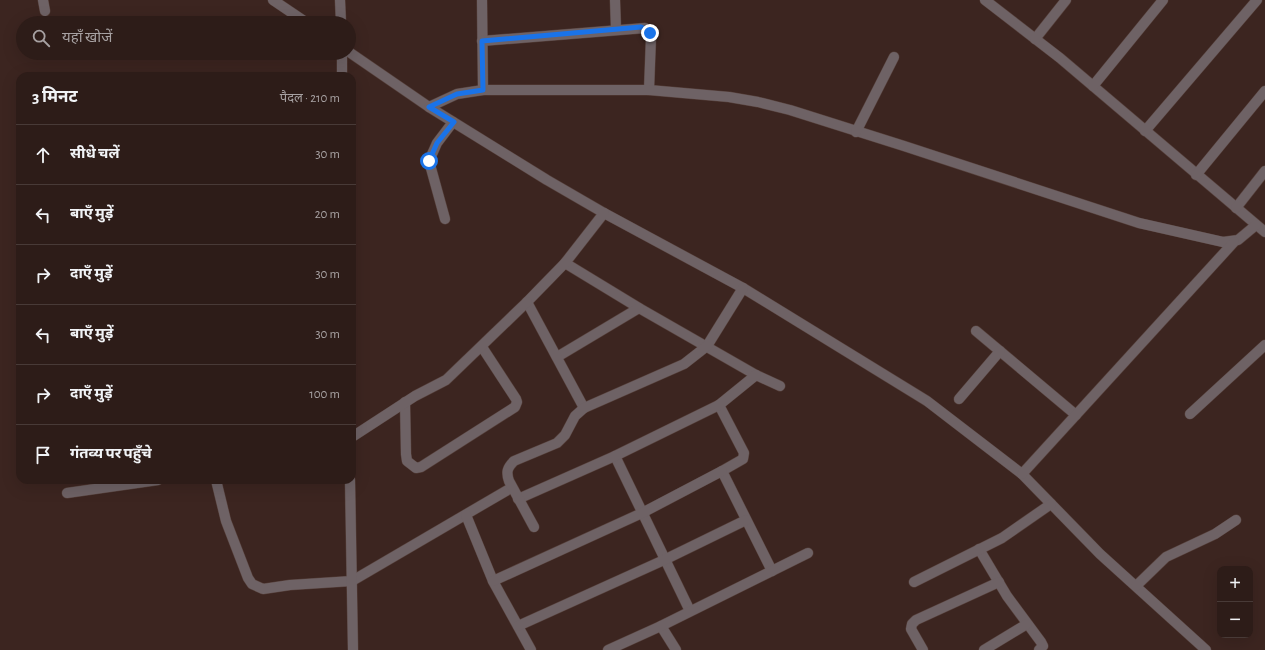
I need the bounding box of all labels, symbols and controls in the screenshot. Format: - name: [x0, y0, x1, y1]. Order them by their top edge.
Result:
- search box: [16, 16, 356, 60]
- route end: [641, 24, 659, 42]
- icon: search: [30, 27, 52, 49]
- text: यहाँ खोजें: [62, 30, 112, 45]
- text: 3 मिनट: [32, 88, 78, 105]
- text: पैदल · 210 m: [280, 92, 340, 105]
- icon: ahead: [32, 144, 54, 166]
- text: सीधे चलें: [70, 146, 120, 161]
- text: 30 m: [315, 148, 340, 161]
- route start: [420, 152, 438, 170]
- icon: left: [32, 204, 54, 226]
- text: बाएँ मुड़ें: [70, 206, 113, 221]
- text: 20 m: [315, 208, 340, 221]
- icon: right: [32, 264, 54, 286]
- text: दाएँ मुड़ें: [70, 266, 113, 281]
- text: 30 m: [315, 268, 340, 281]
- icon: left: [32, 324, 54, 346]
- text: बाएँ मुड़ें: [70, 326, 113, 341]
- text: 30 m: [315, 328, 340, 341]
- icon: right: [32, 384, 54, 406]
- text: दाएँ मुड़ें: [70, 386, 113, 401]
- text: 100 m: [309, 388, 340, 401]
- icon: arrive: [32, 444, 54, 466]
- text: गंतव्य पर पहुँचे: [70, 446, 152, 461]
- map controls: [1217, 566, 1253, 638]
- button: +: [1217, 566, 1253, 602]
- button: −: [1217, 602, 1253, 638]

